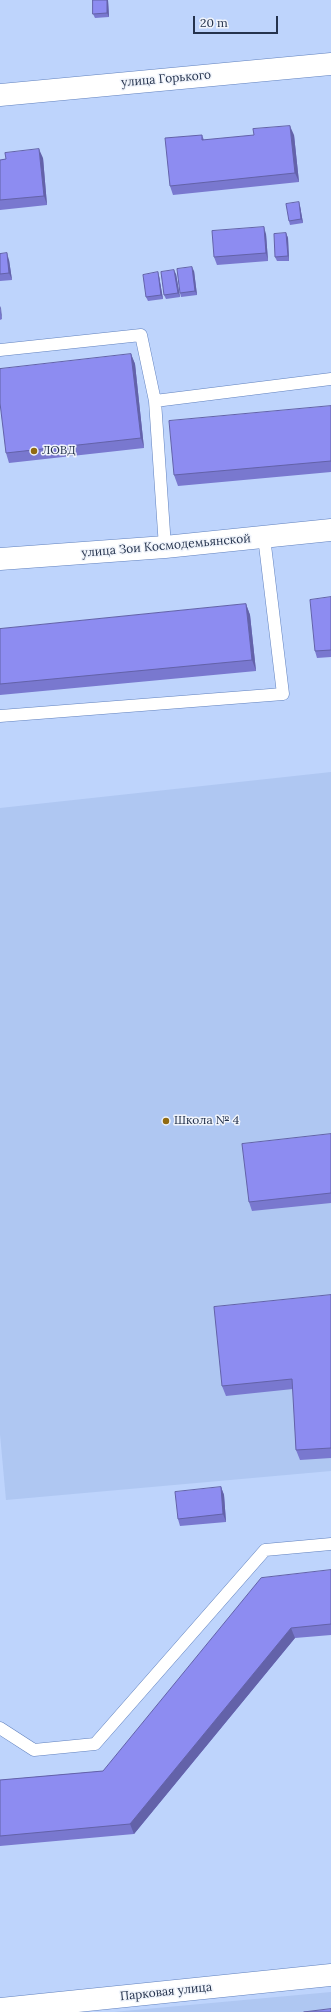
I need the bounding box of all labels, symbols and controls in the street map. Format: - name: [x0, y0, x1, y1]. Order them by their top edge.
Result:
- scale bar: [195, 8, 280, 34]
- text: 20 m: [200, 15, 228, 30]
- street label: улица Горького: [120, 68, 212, 90]
- place label: ЛОВД: [42, 444, 75, 458]
- marker: ЛОВД: [29, 446, 39, 456]
- street label: улица Зои Космодемьянской: [81, 531, 251, 561]
- place label: Школа № 4: [174, 1114, 239, 1128]
- marker: Школа № 4: [161, 1116, 171, 1126]
- street label: Парковая улица: [119, 1980, 213, 2004]

